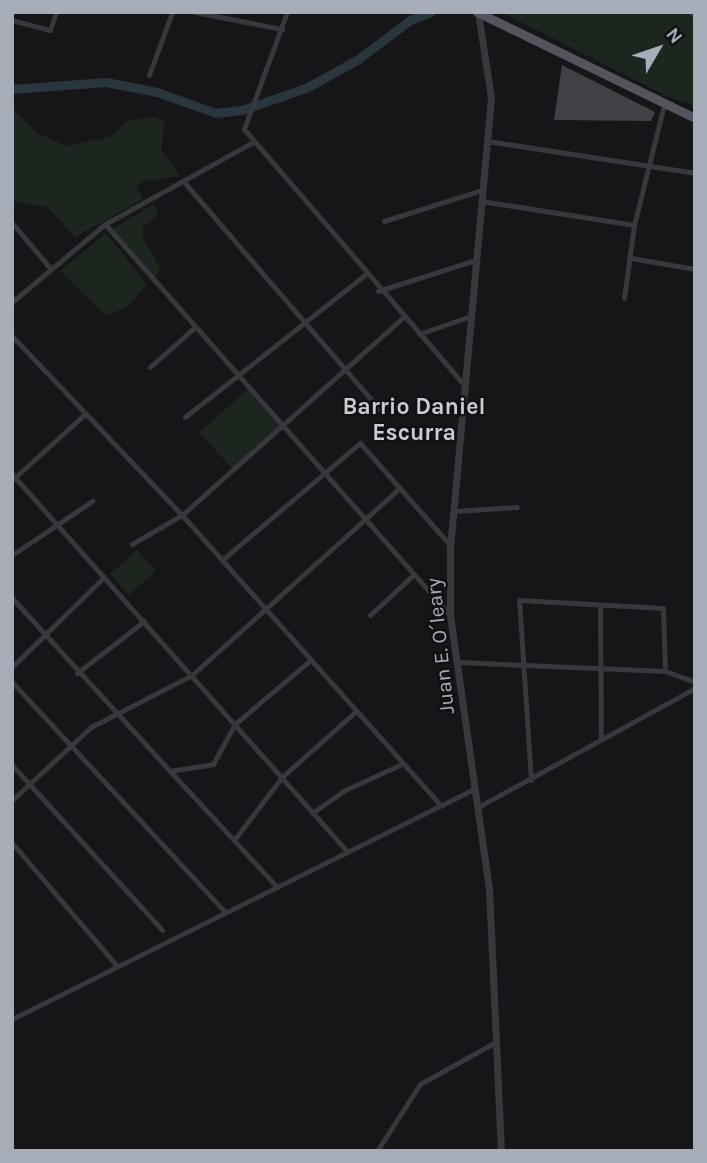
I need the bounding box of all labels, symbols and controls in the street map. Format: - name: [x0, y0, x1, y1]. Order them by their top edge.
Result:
- north arrow: [623, 14, 693, 84]
- text: N: [661, 24, 687, 48]
- district label: Barrio Daniel Escurra: [342, 393, 486, 447]
- street label: Juan E. O´leary: [420, 577, 460, 715]

